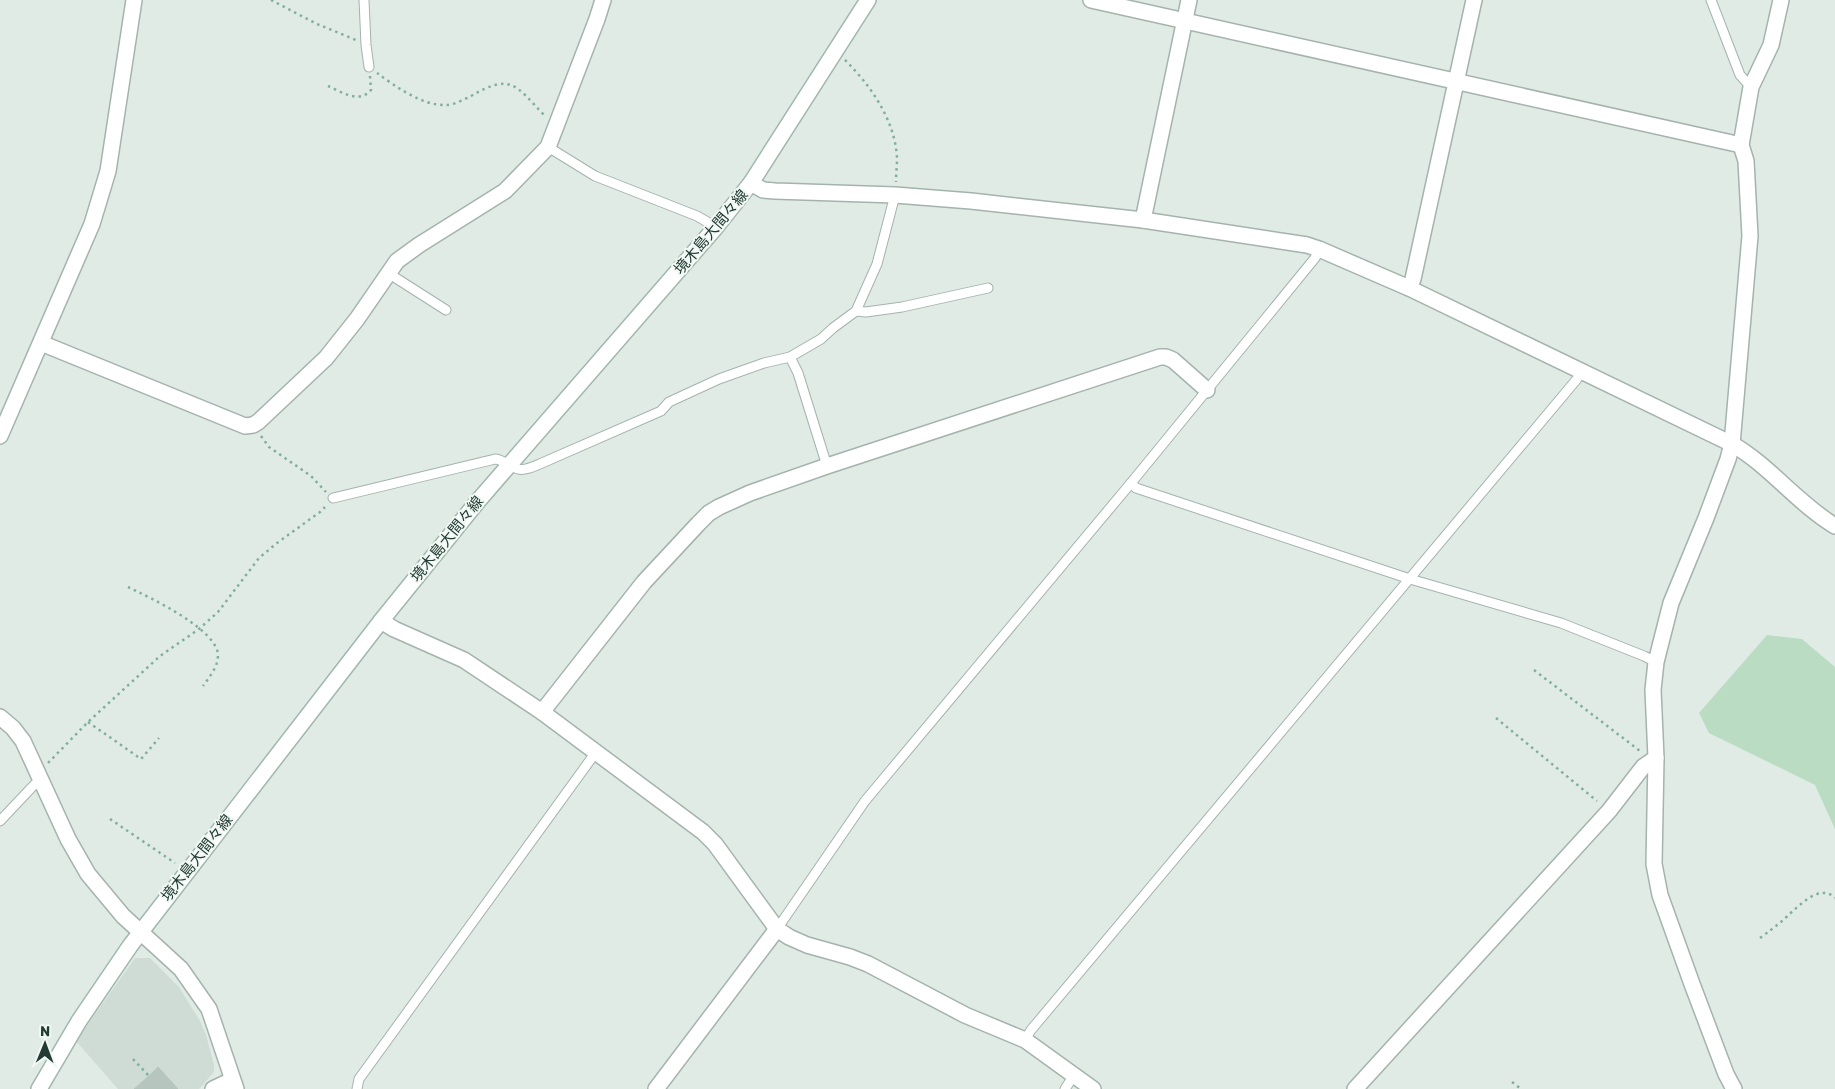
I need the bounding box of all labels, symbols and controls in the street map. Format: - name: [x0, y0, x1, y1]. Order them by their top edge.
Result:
- street label: 境木島大間々線: [670, 186, 752, 278]
- street label: 境木島大間々線: [407, 493, 487, 585]
- street label: 境木島大間々線: [158, 811, 236, 905]
- north arrow: [20, 1019, 70, 1069]
- text: N: [40, 1023, 50, 1040]

